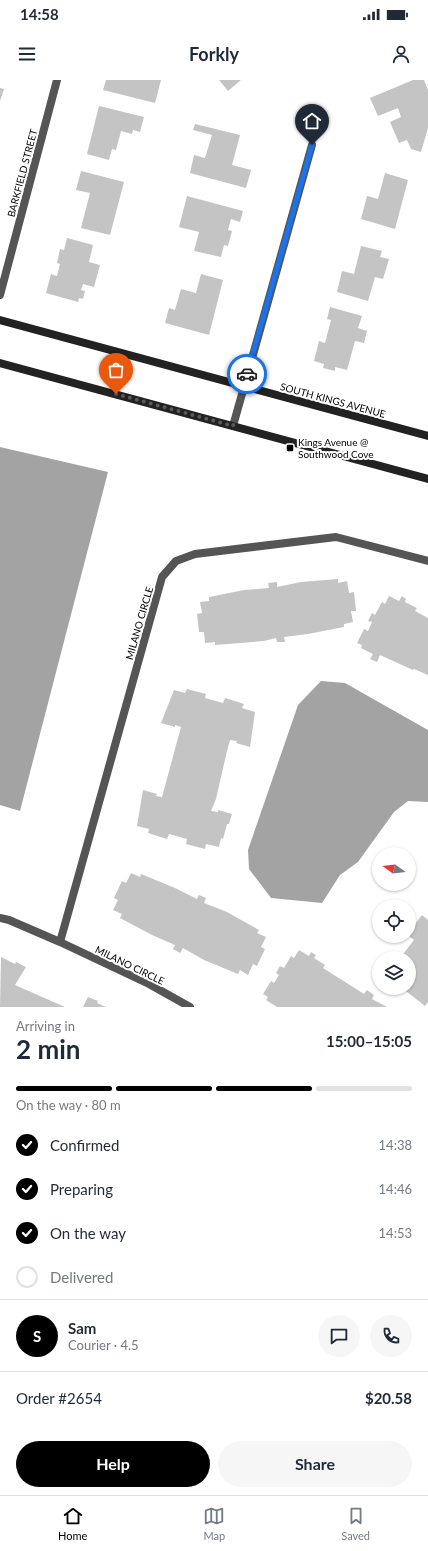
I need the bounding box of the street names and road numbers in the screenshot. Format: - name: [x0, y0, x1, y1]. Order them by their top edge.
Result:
- street label: BARKFIELD STREET: [4, 128, 40, 218]
- street label: SOUTH KINGS AVENUE: [279, 380, 387, 420]
- street label: MILANO CIRCLE: [123, 585, 155, 661]
- street label: MILANO CIRCLE: [93, 943, 167, 987]

